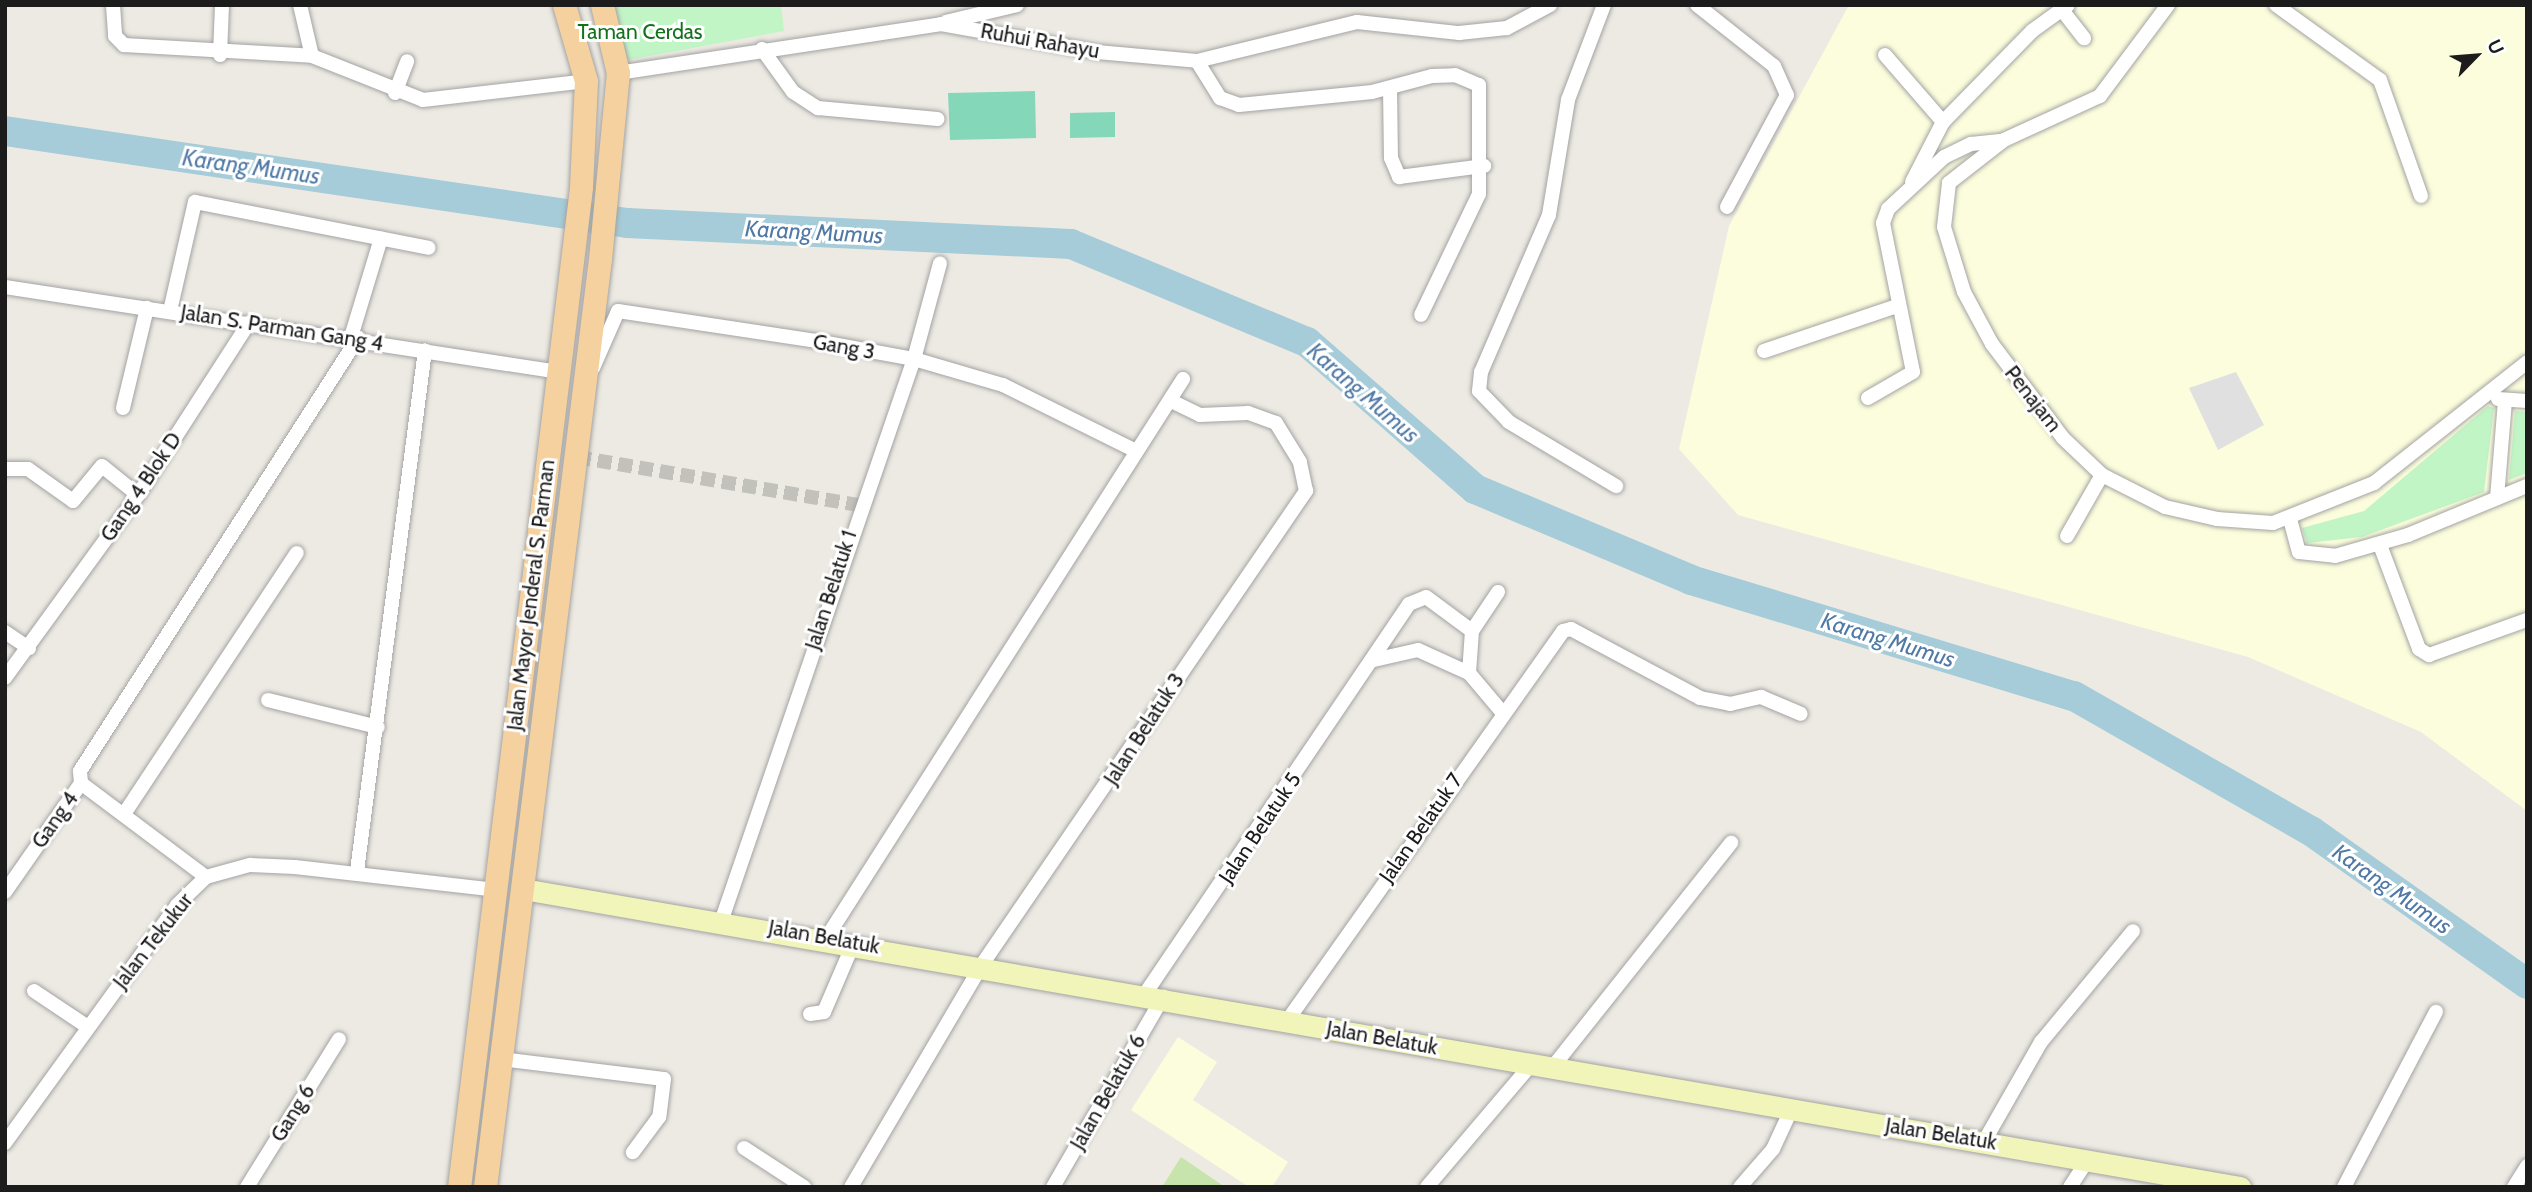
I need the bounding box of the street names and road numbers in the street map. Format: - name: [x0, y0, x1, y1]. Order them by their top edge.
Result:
- street label: Ruhui Rahayu: [979, 18, 1101, 64]
- street label: Jalan S. Parman Gang 4: [179, 300, 385, 356]
- street label: Gang 3: [811, 329, 877, 365]
- street label: Penajam: [1999, 361, 2067, 437]
- street label: Gang 4 Blok D: [95, 428, 187, 546]
- street label: Jalan Mayor Jenderal S. Parman: [502, 458, 560, 732]
- street label: Jalan Belatuk 1: [800, 527, 862, 653]
- street label: Jalan Belatuk 3: [1098, 668, 1190, 790]
- street label: Jalan Belatuk 5: [1214, 768, 1306, 888]
- street label: Jalan Belatuk 7: [1374, 769, 1468, 887]
- street label: Gang 4: [27, 787, 83, 853]
- street label: Jalan Tekukur: [108, 888, 198, 994]
- street label: Jalan Belatuk: [767, 915, 881, 959]
- street label: Jalan Belatuk: [1325, 1016, 1439, 1060]
- street label: Jalan Belatuk 6: [1065, 1030, 1151, 1154]
- street label: Gang 6: [266, 1080, 320, 1146]
- street label: Jalan Belatuk: [1884, 1113, 1998, 1155]

